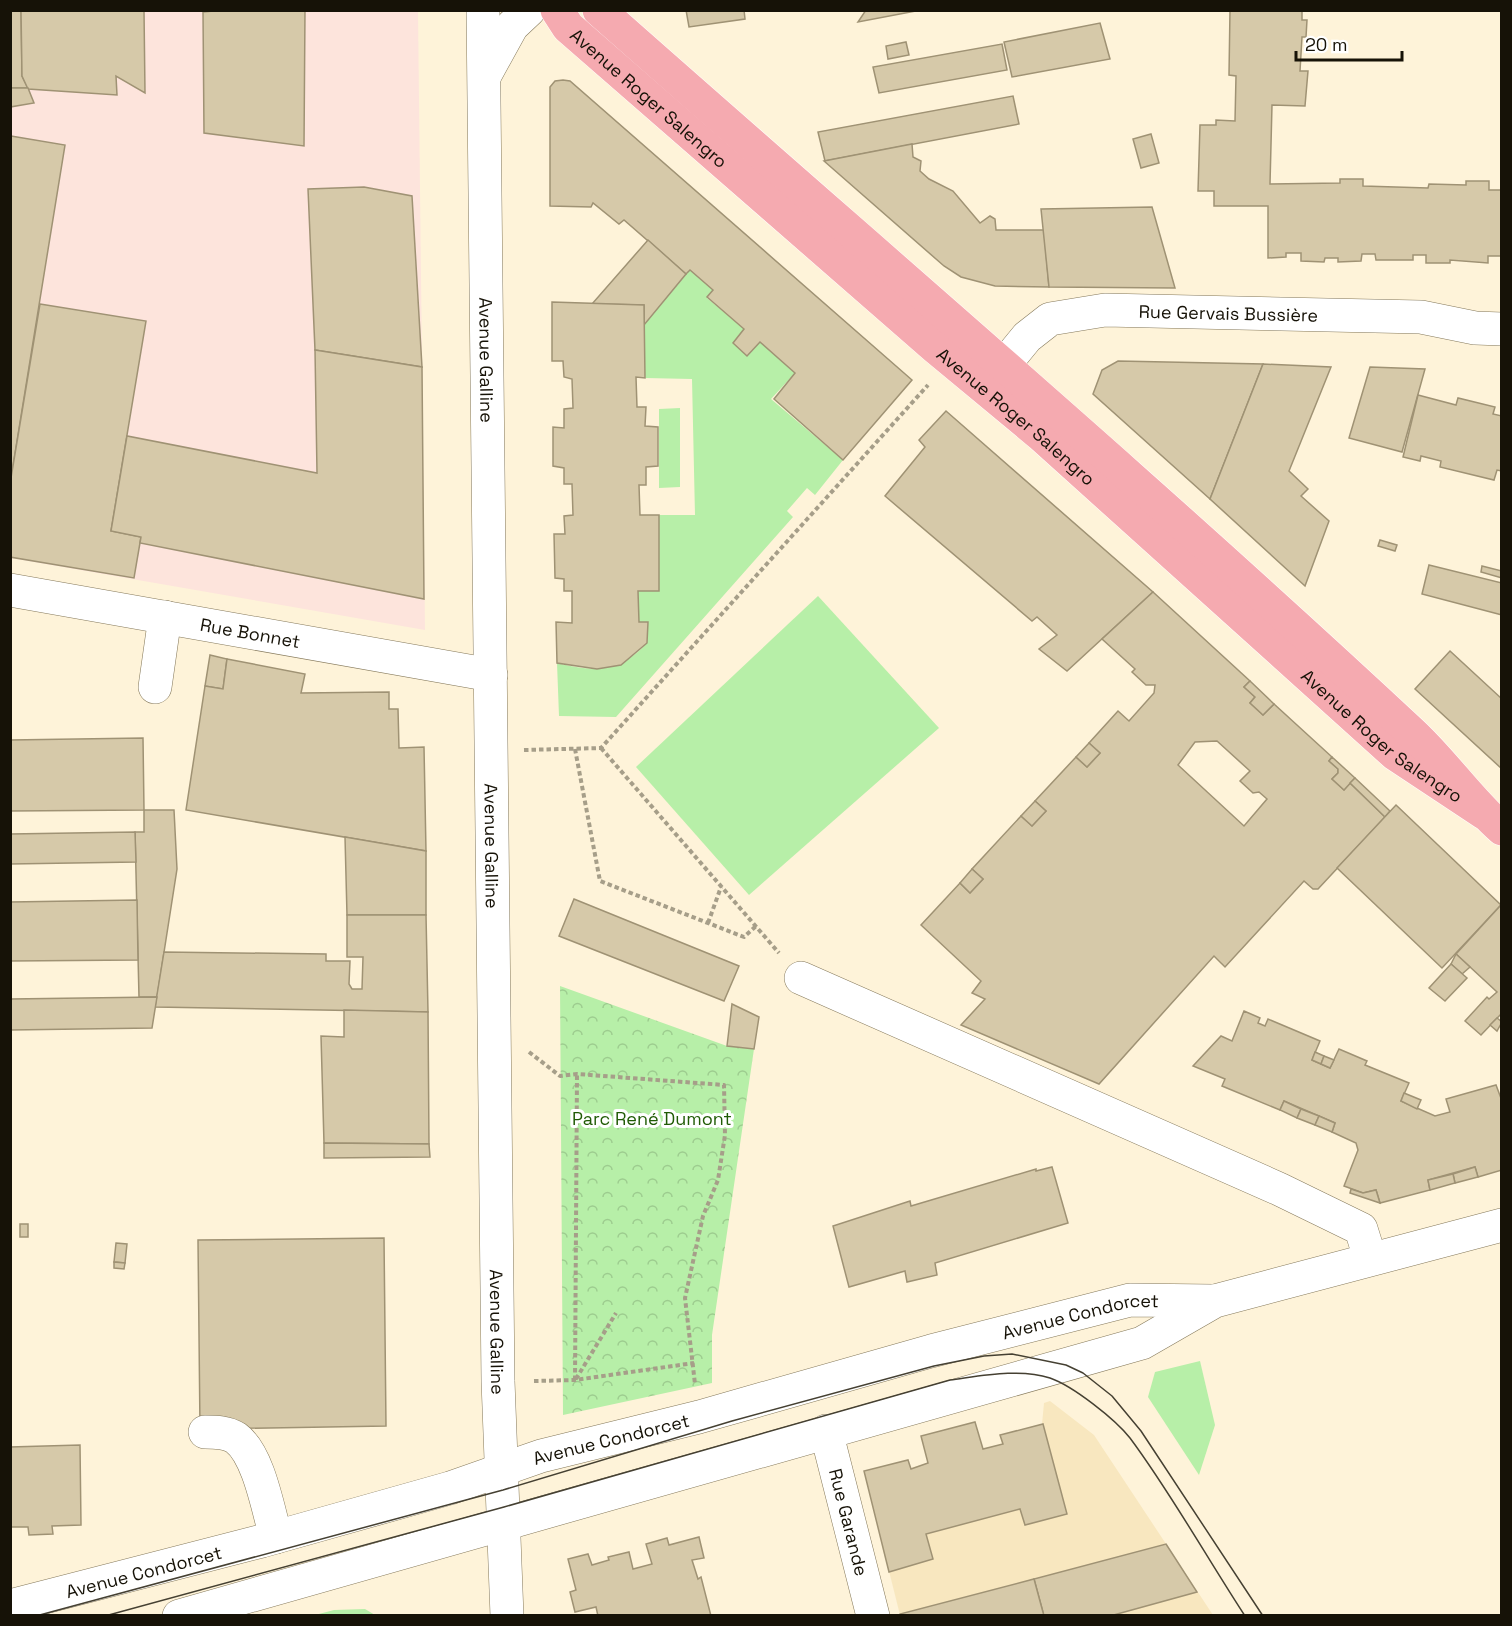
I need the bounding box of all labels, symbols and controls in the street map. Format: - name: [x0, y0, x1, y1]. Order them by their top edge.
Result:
- street label: Avenue Roger Salengro: [566, 23, 733, 173]
- scale bar: [1296, 24, 1402, 62]
- text: 20 m: [1305, 33, 1348, 56]
- street label: Avenue Galline: [475, 297, 499, 423]
- street label: Rue Gervais Bussière: [1138, 299, 1318, 326]
- street label: Avenue Roger Salengro: [933, 342, 1100, 490]
- street label: Rue Bonnet: [198, 612, 302, 653]
- street label: Avenue Roger Salengro: [1297, 664, 1467, 807]
- street label: Avenue Galline: [480, 783, 504, 909]
- park label: Parc René Dumont: [572, 1107, 732, 1130]
- street label: Avenue Galline: [485, 1269, 510, 1395]
- street label: Avenue Condorcet: [1000, 1288, 1159, 1344]
- street label: Avenue Condorcet: [529, 1408, 692, 1470]
- street label: Rue Garande: [824, 1466, 874, 1578]
- street label: Avenue Condorcet: [63, 1540, 224, 1603]

